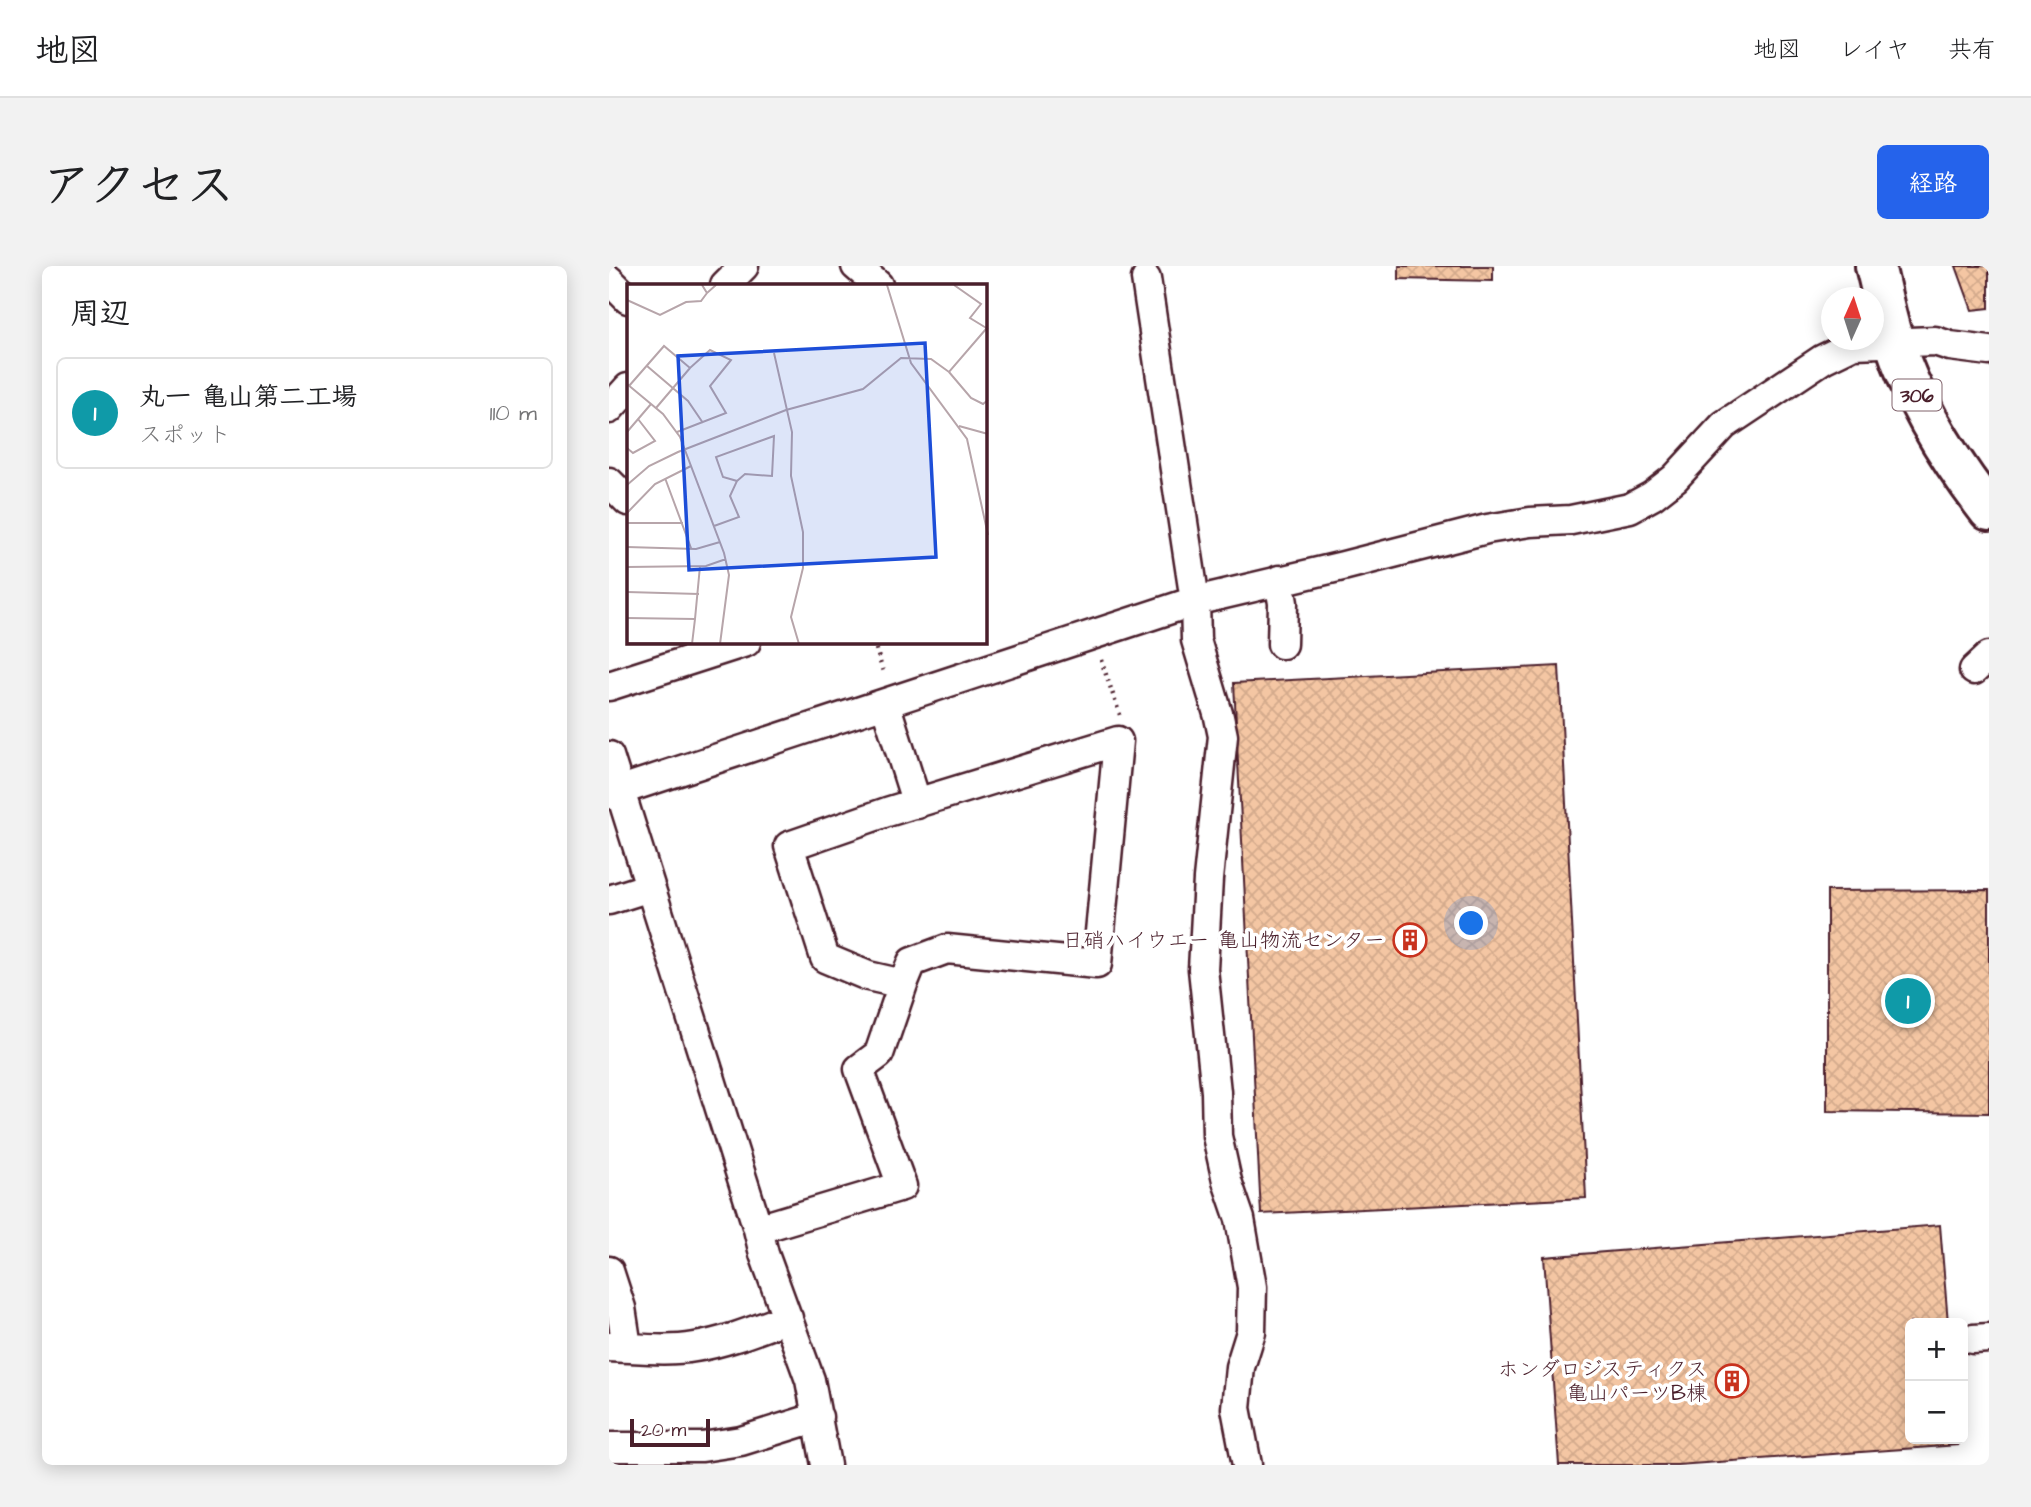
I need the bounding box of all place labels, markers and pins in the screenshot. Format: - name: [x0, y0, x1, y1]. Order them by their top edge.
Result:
- building icon: 日硝ハイウエー 亀山物流センター: [1391, 921, 1429, 959]
- place label: 日硝ハイウエー 亀山物流センター: [1062, 926, 1385, 955]
- pin: 1: [1885, 975, 1931, 1027]
- place label: ホンダロジスティクス 亀山パーツB棟: [1498, 1355, 1707, 1408]
- building icon: ホンダロジスティクス 亀山パーツB棟: [1713, 1362, 1751, 1400]

